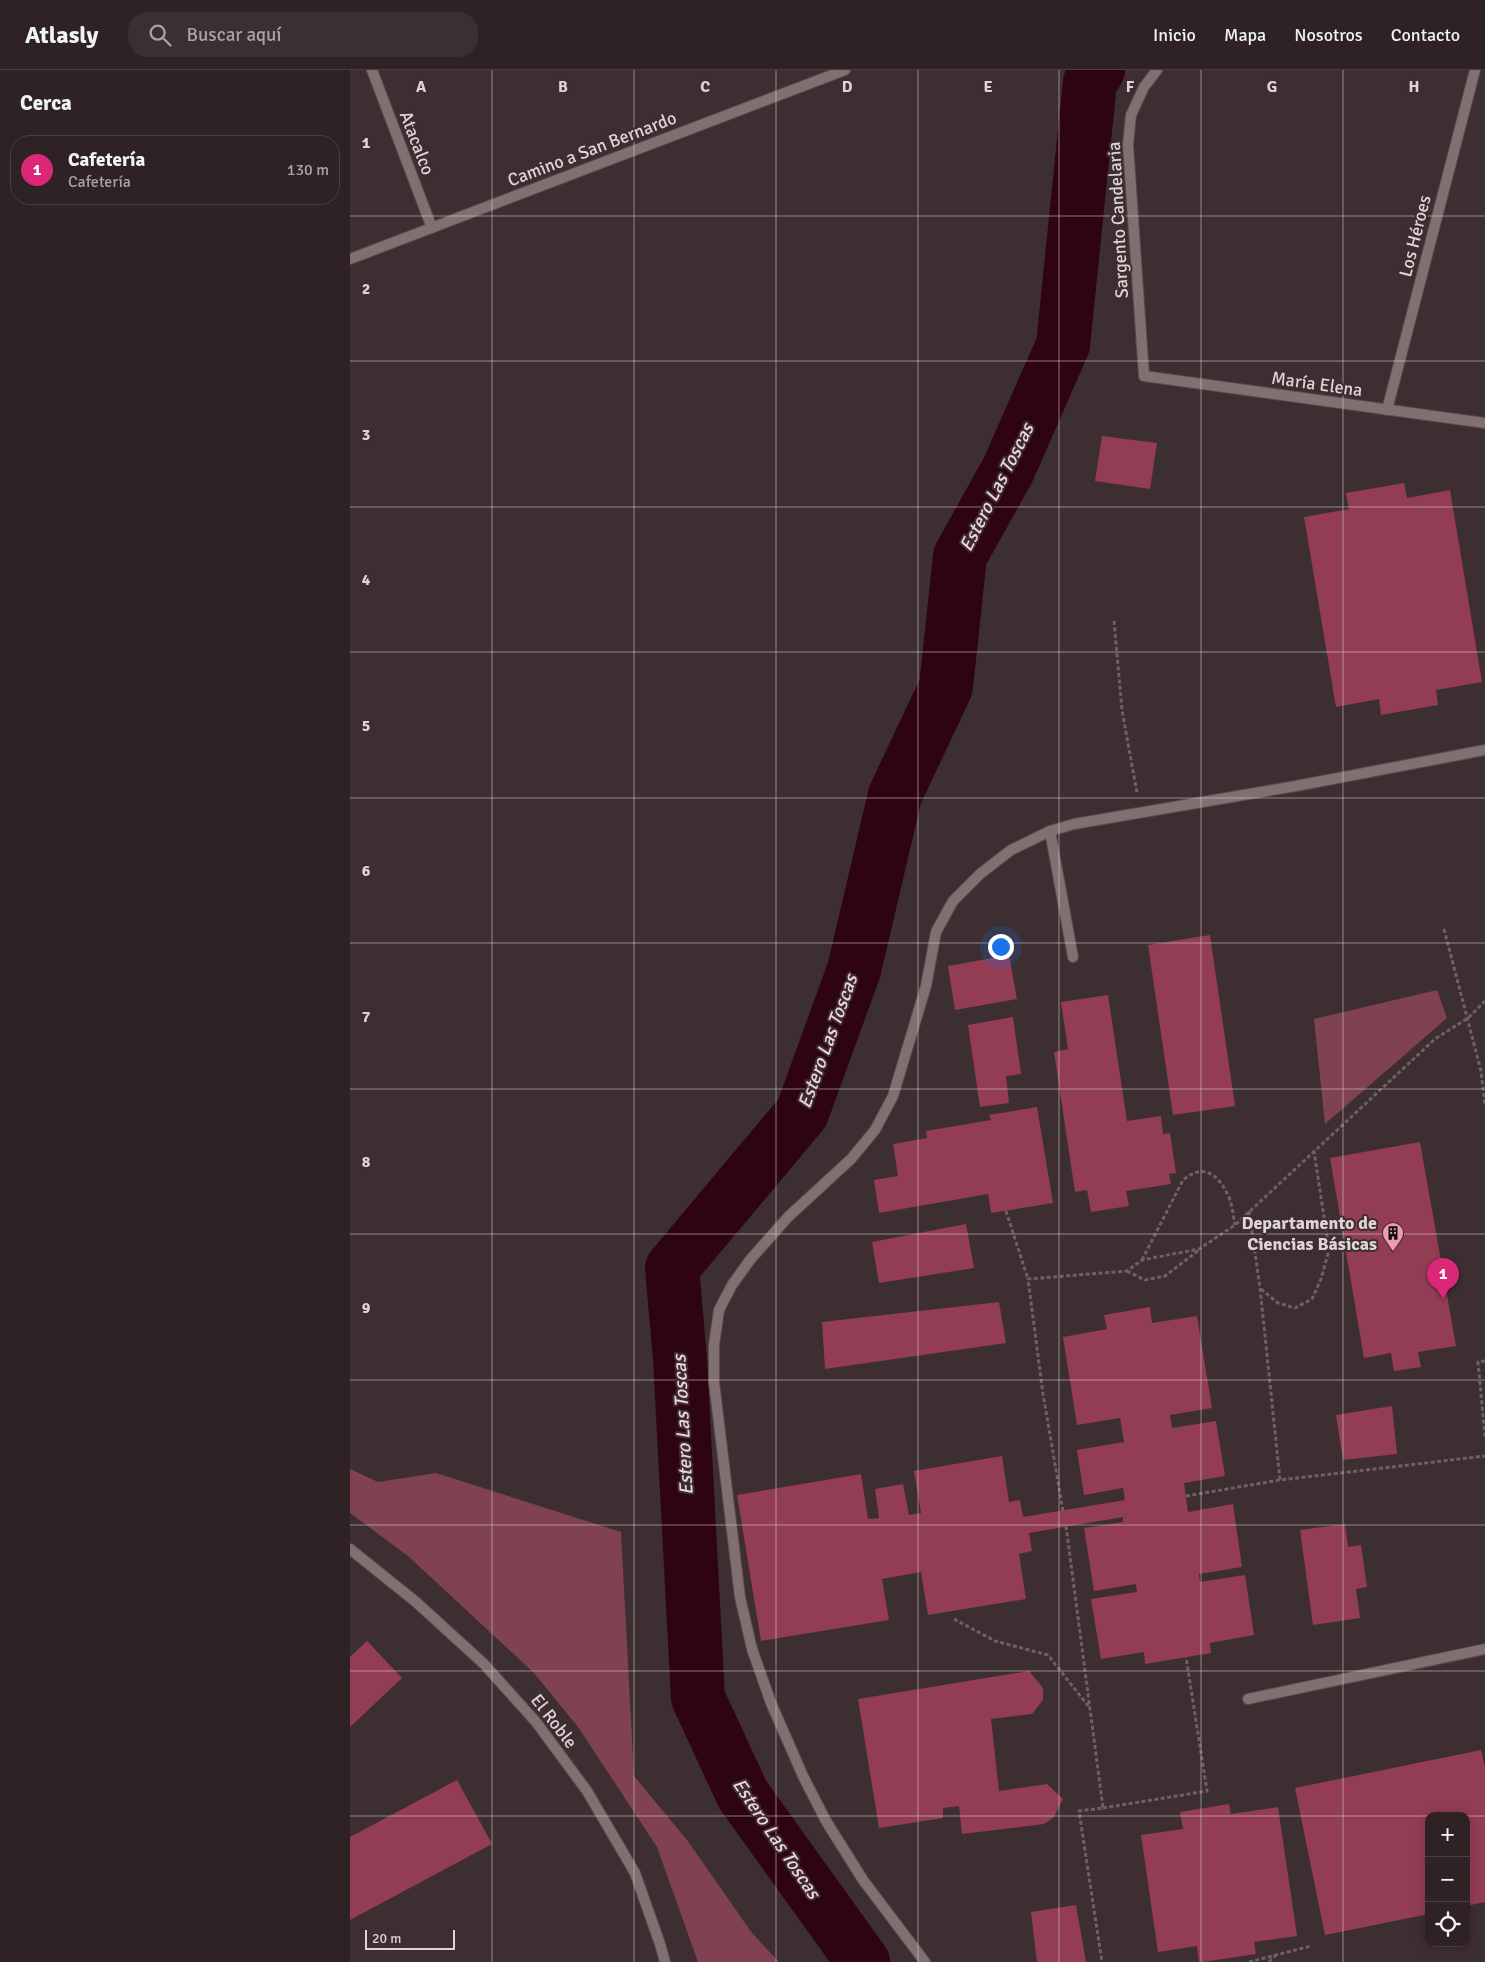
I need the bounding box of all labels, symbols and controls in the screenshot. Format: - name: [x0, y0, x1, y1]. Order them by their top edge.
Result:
- search box: [128, 12, 478, 57]
- text: Atlasly: [25, 20, 98, 50]
- icon: search: [146, 21, 174, 49]
- text: Buscar aquí: [186, 23, 282, 47]
- text: Inicio: [1153, 24, 1196, 46]
- text: Mapa: [1224, 24, 1266, 46]
- text: Nosotros: [1294, 24, 1363, 46]
- text: Contacto: [1391, 24, 1460, 46]
- text: A: [416, 77, 427, 97]
- text: B: [558, 77, 568, 97]
- text: C: [700, 77, 710, 97]
- text: D: [842, 77, 853, 97]
- text: E: [983, 77, 993, 97]
- text: F: [1126, 77, 1135, 97]
- text: G: [1267, 77, 1277, 97]
- text: H: [1409, 77, 1419, 97]
- text: Cerca: [20, 90, 72, 116]
- street label: Camino a San Bernardo: [504, 107, 680, 191]
- street label: Atacalco: [395, 108, 439, 178]
- text: 1: [362, 133, 371, 153]
- street label: Sargento Candelaria: [1103, 141, 1133, 299]
- text: Cafetería: [68, 148, 145, 172]
- text: 1: [33, 160, 41, 180]
- text: 130 m: [287, 160, 329, 180]
- text: Cafetería: [68, 172, 131, 192]
- street label: Los Héroes: [1394, 193, 1436, 279]
- text: 2: [362, 279, 370, 299]
- street label: María Elena: [1270, 367, 1364, 401]
- water label: Estero Las Toscas: [954, 418, 1040, 555]
- text: 3: [362, 425, 370, 445]
- text: 4: [362, 570, 371, 590]
- text: 5: [362, 716, 370, 736]
- text: 6: [362, 861, 371, 881]
- your location: [988, 934, 1014, 960]
- water label: Estero Las Toscas: [793, 970, 864, 1111]
- text: 7: [362, 1007, 371, 1027]
- text: 8: [362, 1152, 371, 1172]
- place label: Departamento de Ciencias Básicas: [1241, 1212, 1377, 1255]
- building icon: Departamento de Ciencias Básicas: [1381, 1221, 1405, 1252]
- pin: 1: [1427, 1258, 1459, 1299]
- text: 9: [362, 1298, 371, 1318]
- water label: Estero Las Toscas: [667, 1353, 699, 1496]
- street label: El Roble: [526, 1689, 582, 1753]
- water label: Estero Las Toscas: [727, 1774, 826, 1905]
- map controls: [1425, 1812, 1470, 1947]
- button: +: [1425, 1812, 1470, 1857]
- button: −: [1425, 1857, 1470, 1902]
- button: locate: [1425, 1902, 1470, 1947]
- scale bar: [365, 1927, 455, 1950]
- text: 20 m: [372, 1930, 401, 1947]

